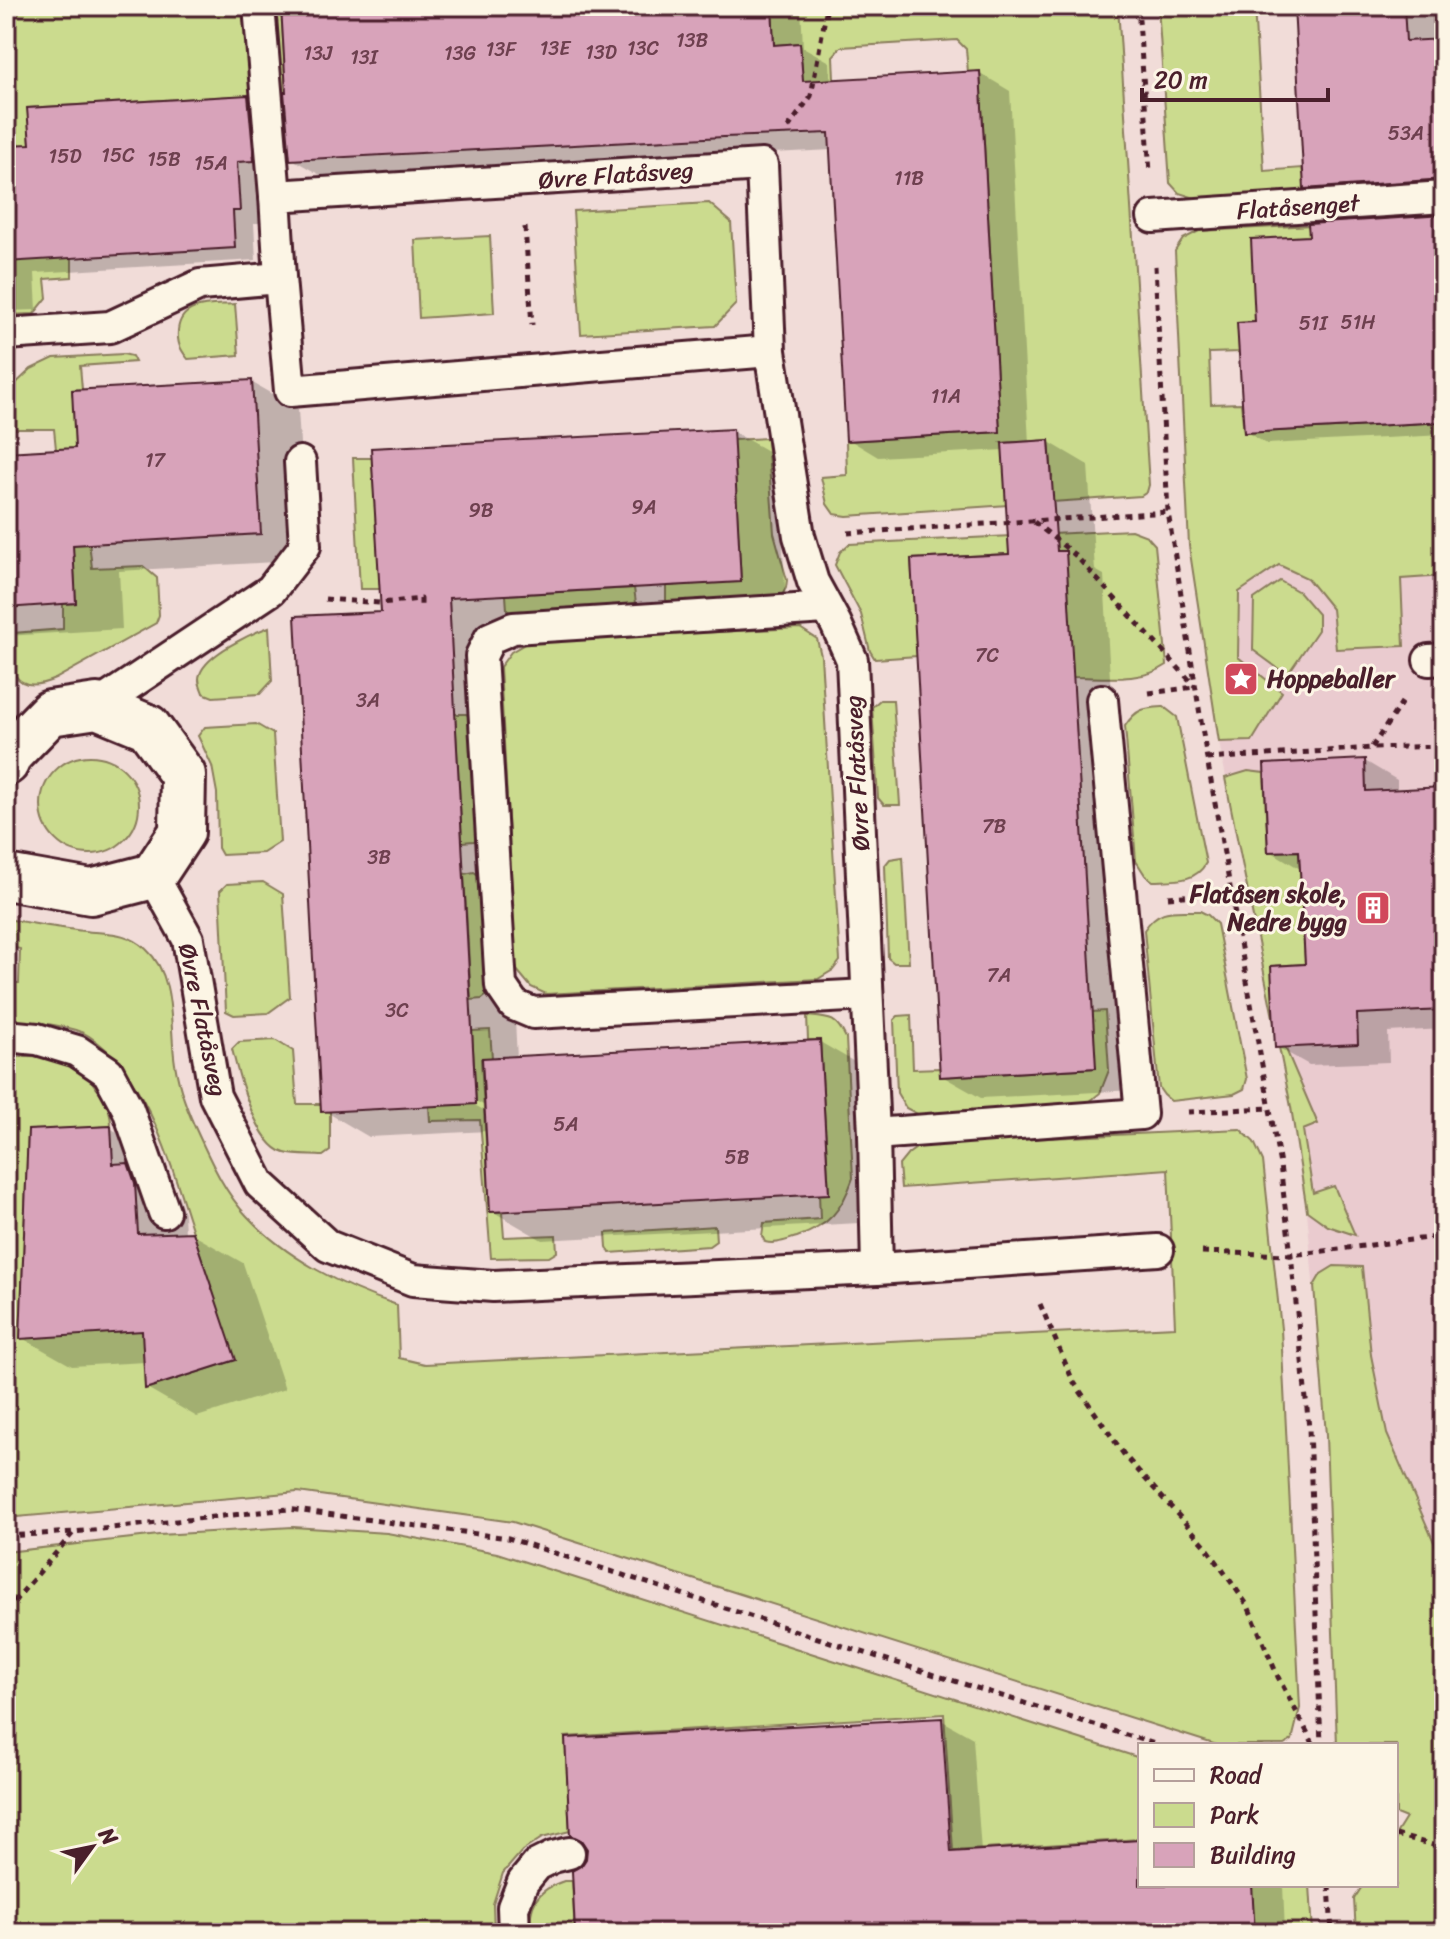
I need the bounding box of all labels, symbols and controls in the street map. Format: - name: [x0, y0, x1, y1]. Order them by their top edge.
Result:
- house number: 13B: [676, 23, 708, 58]
- house number: 13E: [540, 31, 572, 66]
- house number: 13C: [627, 31, 660, 66]
- house number: 13F: [486, 32, 517, 67]
- house number: 13D: [585, 35, 617, 70]
- house number: 13J: [304, 36, 333, 71]
- house number: 13G: [444, 36, 477, 71]
- house number: 13I: [350, 40, 379, 75]
- scale bar: [1142, 52, 1328, 102]
- text: 20 m: [1154, 59, 1208, 101]
- house number: 53A: [1388, 116, 1424, 151]
- house number: 15C: [101, 138, 135, 173]
- house number: 15D: [49, 139, 81, 174]
- house number: 15B: [147, 142, 181, 177]
- house number: 15A: [194, 146, 228, 181]
- street label: Øvre Flatåsveg: [537, 149, 695, 201]
- house number: 11B: [894, 161, 924, 196]
- street label: Flatåsenget: [1235, 182, 1362, 232]
- house number: 51H: [1341, 305, 1375, 340]
- house number: 51I: [1299, 306, 1328, 341]
- house number: 11A: [931, 379, 961, 414]
- house number: 17: [145, 443, 167, 478]
- house number: 9A: [631, 490, 657, 525]
- house number: 9B: [469, 493, 494, 528]
- house number: 7C: [975, 638, 999, 673]
- place label: Hoppeballer: [1267, 658, 1397, 700]
- place icon: Hoppeballer: [1222, 660, 1260, 698]
- house number: 3A: [356, 683, 380, 718]
- street label: Øvre Flatåsveg: [832, 694, 882, 852]
- house number: 7B: [982, 809, 1006, 844]
- house number: 3B: [367, 840, 391, 875]
- place label: Flatåsen skole, Nedre bygg: [1189, 873, 1347, 943]
- building icon: Flatåsen skole, Nedre bygg: [1354, 889, 1392, 927]
- street label: Øvre Flatåsveg: [166, 940, 240, 1100]
- house number: 7A: [987, 958, 1011, 993]
- house number: 3C: [385, 993, 409, 1028]
- house number: 5A: [553, 1107, 579, 1142]
- house number: 5B: [725, 1140, 750, 1175]
- legend: [1138, 1743, 1398, 1887]
- text: Road: [1210, 1754, 1264, 1796]
- text: Park: [1210, 1794, 1259, 1836]
- north arrow: [52, 1807, 132, 1887]
- text: N: [87, 1819, 129, 1854]
- text: Building: [1210, 1834, 1296, 1876]

